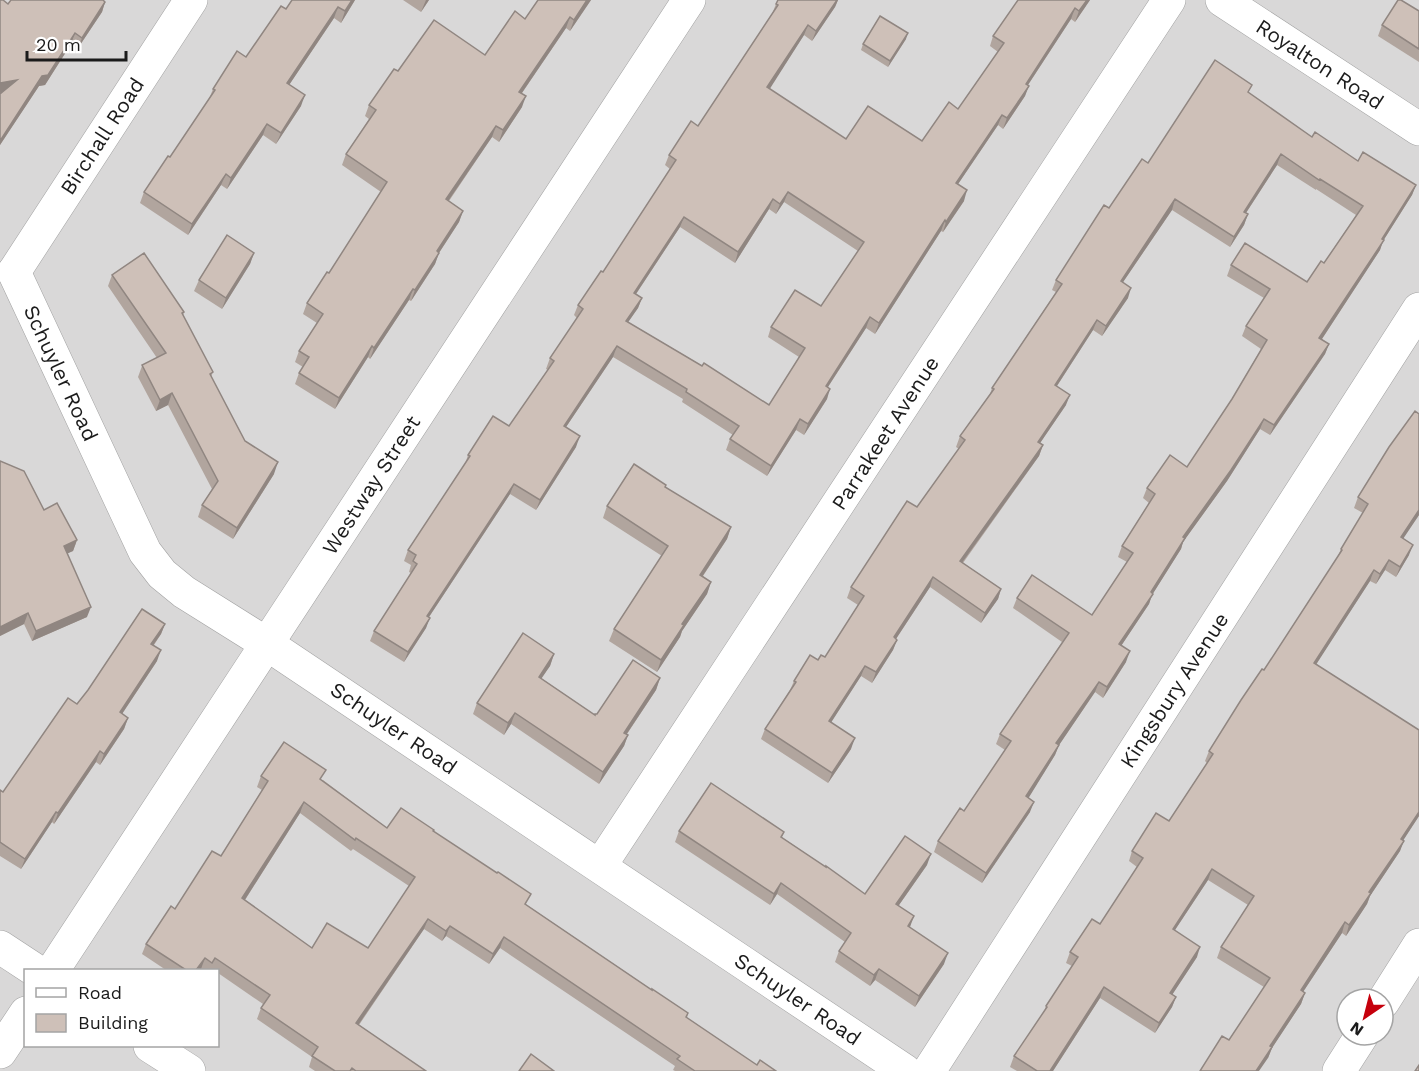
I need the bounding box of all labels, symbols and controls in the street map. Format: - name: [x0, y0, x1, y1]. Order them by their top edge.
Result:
- street label: Royalton Road: [1251, 13, 1389, 115]
- scale bar: [27, 24, 126, 62]
- text: 20 m: [36, 34, 81, 55]
- street label: Birchall Road: [55, 73, 149, 199]
- street label: Schuyler Road: [19, 301, 103, 445]
- street label: Parrakeet Avenue: [826, 351, 944, 515]
- street label: Westway Street: [317, 411, 425, 559]
- street label: Kingsbury Avenue: [1114, 608, 1234, 772]
- street label: Schuyler Road: [326, 677, 462, 779]
- street label: Schuyler Road: [730, 948, 866, 1050]
- legend: [24, 969, 219, 1047]
- text: Road: [78, 982, 122, 1003]
- north arrow: [1335, 987, 1395, 1047]
- text: Building: [78, 1012, 148, 1033]
- text: N: [1346, 1018, 1367, 1040]

